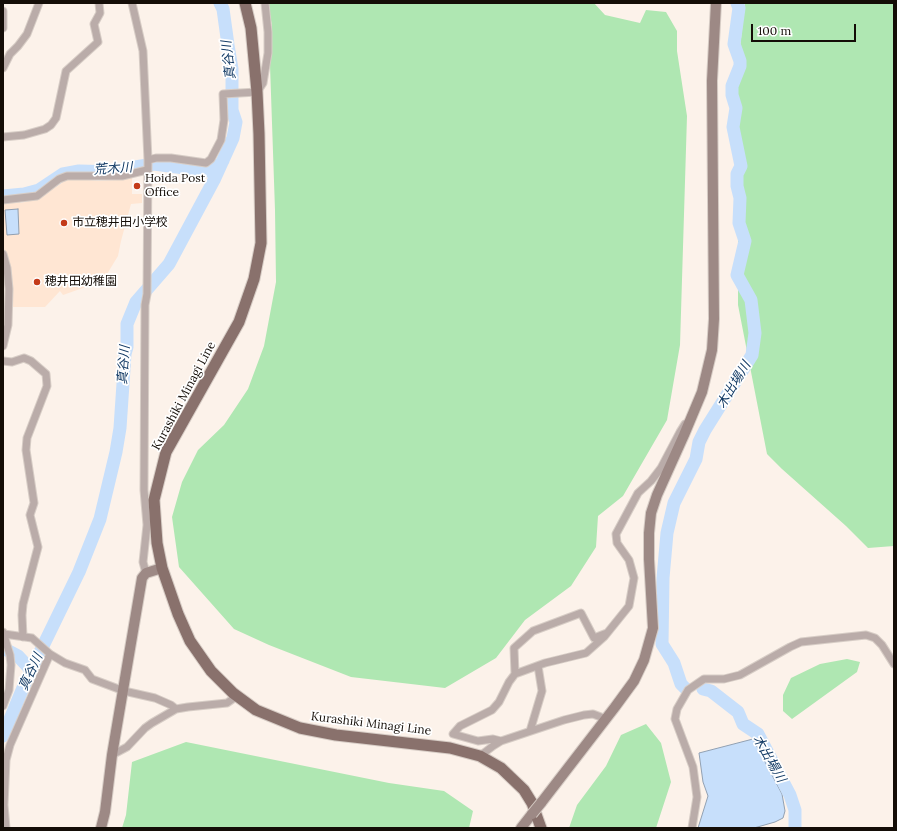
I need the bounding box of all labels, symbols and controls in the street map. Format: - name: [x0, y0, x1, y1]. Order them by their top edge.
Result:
- scale bar: [753, 16, 858, 42]
- text: 100 m: [758, 23, 791, 38]
- water label: 真谷川: [219, 40, 239, 80]
- water label: 荒木川: [93, 160, 133, 178]
- place label: Hoida Post Office: [145, 172, 205, 200]
- marker: Hoida Post Office: [132, 181, 142, 191]
- place label: 市立穂井田小学校: [72, 216, 168, 230]
- marker: 市立穂井田小学校: [59, 218, 69, 228]
- place label: 穂井田幼稚園: [45, 275, 117, 289]
- marker: 穂井田幼稚園: [32, 277, 42, 287]
- street label: Kurashiki Minagi Line: [149, 339, 219, 453]
- water label: 真谷川: [115, 345, 133, 385]
- water label: 木出場川: [714, 359, 754, 411]
- water label: 真谷川: [16, 651, 46, 693]
- street label: Kurashiki Minagi Line: [310, 709, 432, 739]
- water label: 木出場川: [749, 733, 789, 785]

